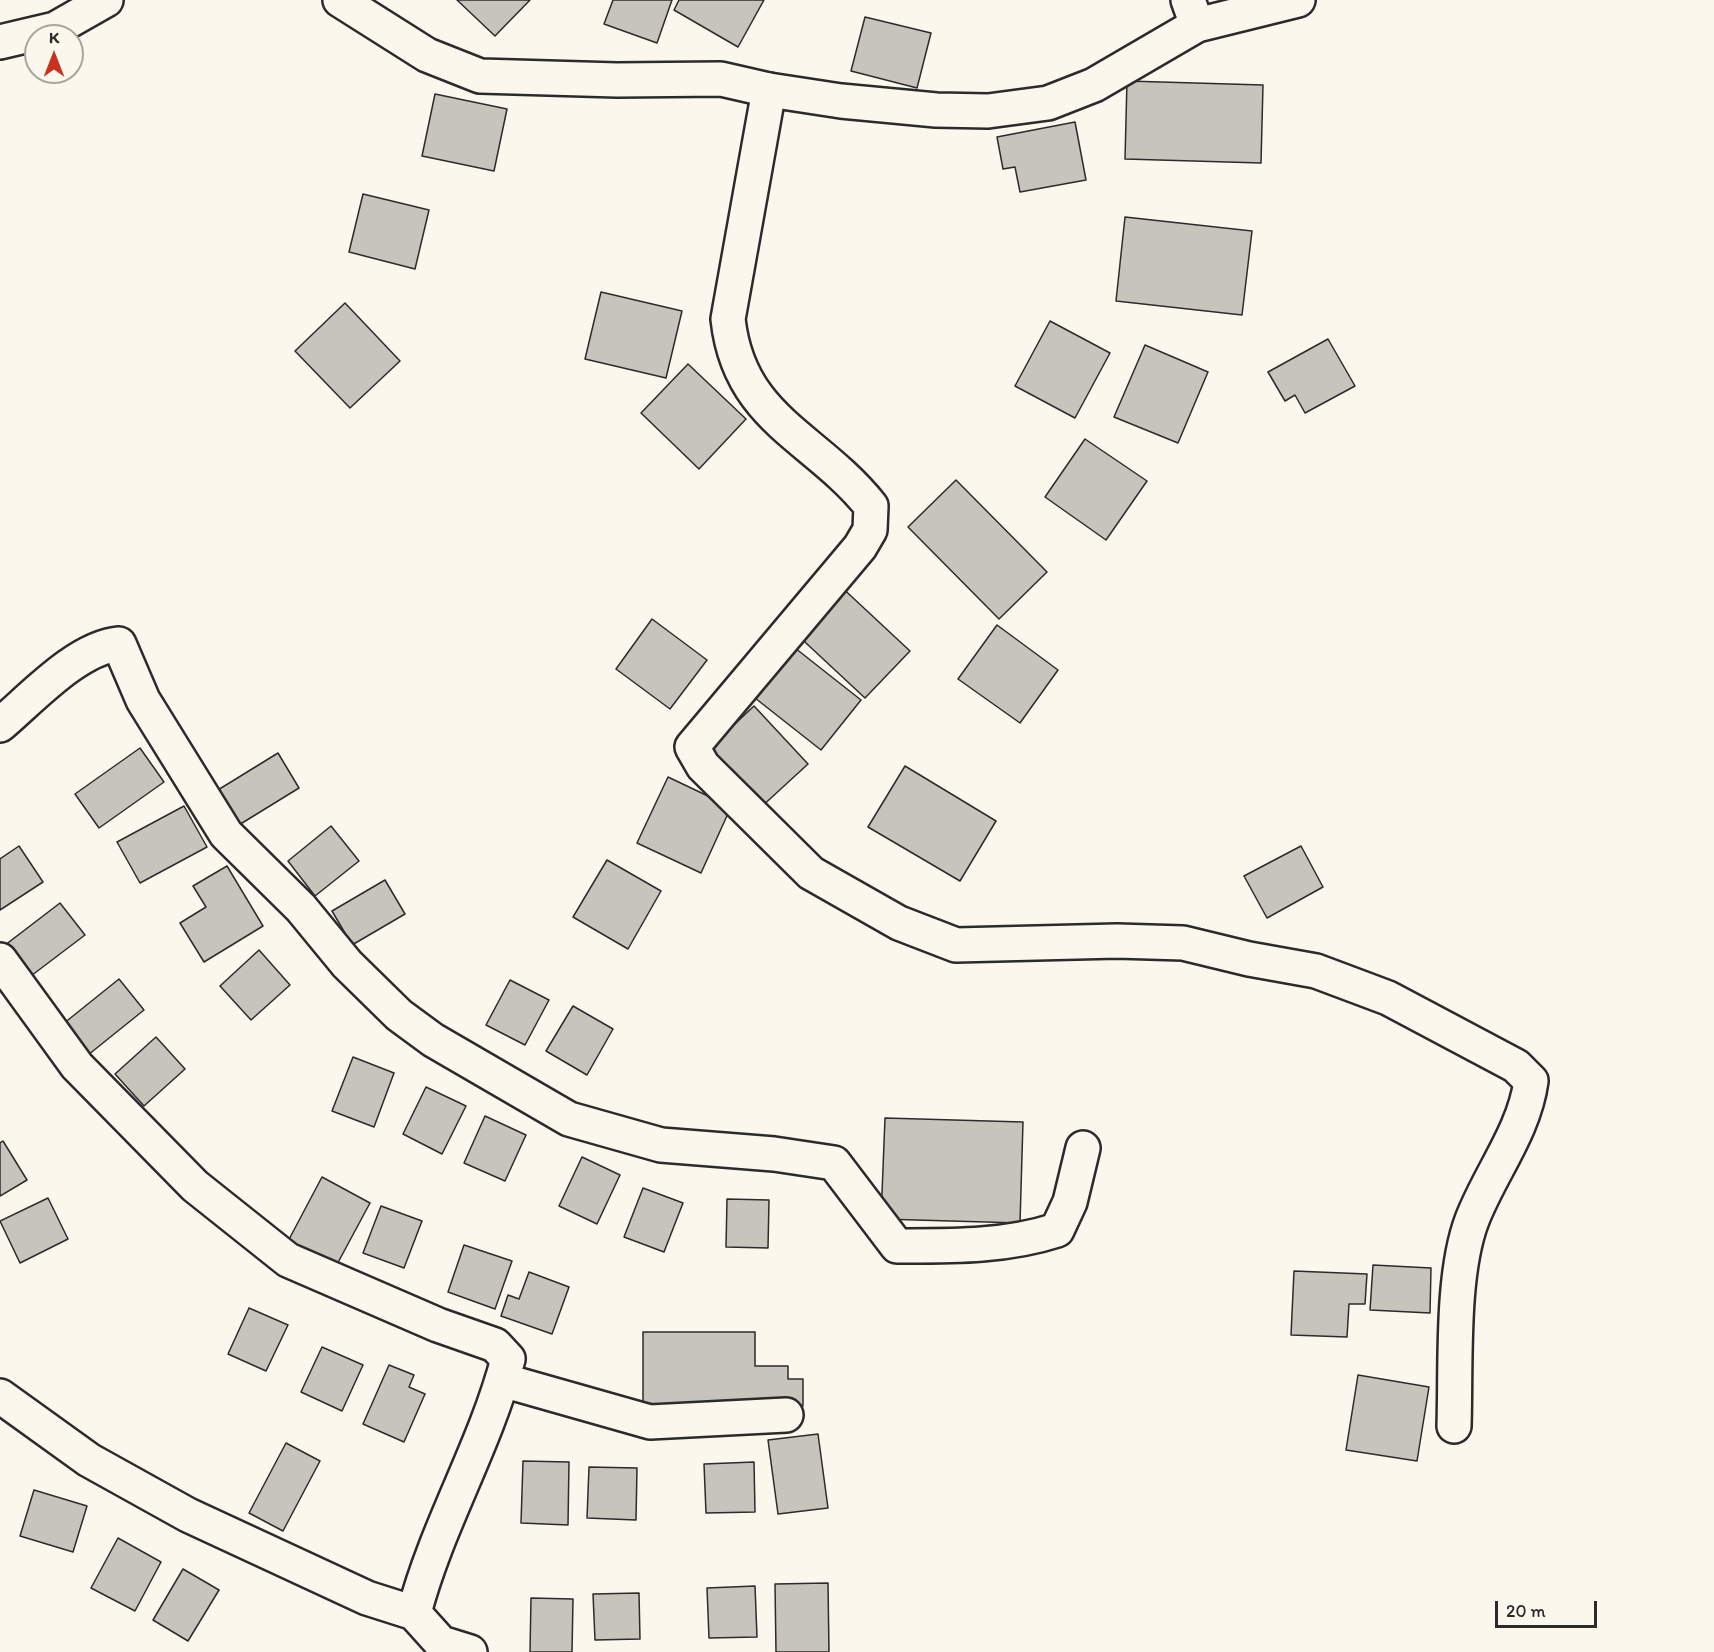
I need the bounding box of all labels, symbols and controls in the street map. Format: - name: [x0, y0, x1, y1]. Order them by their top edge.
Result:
- north arrow: [24, 24, 84, 84]
- text: K: [49, 28, 59, 47]
- scale bar: [1498, 1589, 1600, 1627]
- text: 20 m: [1506, 1600, 1546, 1622]

